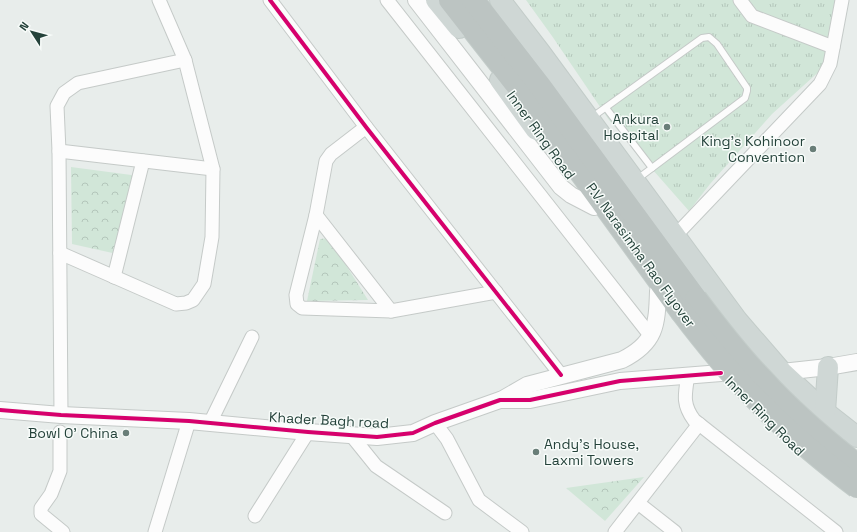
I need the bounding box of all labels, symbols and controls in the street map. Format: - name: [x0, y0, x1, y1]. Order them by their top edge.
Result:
- north arrow: [12, 12, 52, 52]
- text: N: [16, 19, 32, 33]
- street label: Inner Ring Road: [503, 87, 579, 183]
- place label: Ankura Hospital: [603, 110, 659, 144]
- marker: Ankura Hospital: [662, 122, 672, 132]
- place label: King's Kohinoor Convention: [701, 132, 805, 166]
- marker: King's Kohinoor Convention: [808, 144, 818, 154]
- street label: P.V. Narasimha Rao Flyover: [582, 179, 700, 331]
- street label: Inner Ring Road: [721, 372, 809, 460]
- street label: Khader Bagh road: [269, 408, 389, 432]
- place label: Bowl O' China: [28, 424, 118, 442]
- marker: Bowl O' China: [121, 428, 131, 438]
- place label: Andy's House, Laxmi Towers: [544, 435, 639, 469]
- marker: Andy's House, Laxmi Towers: [531, 447, 541, 457]

